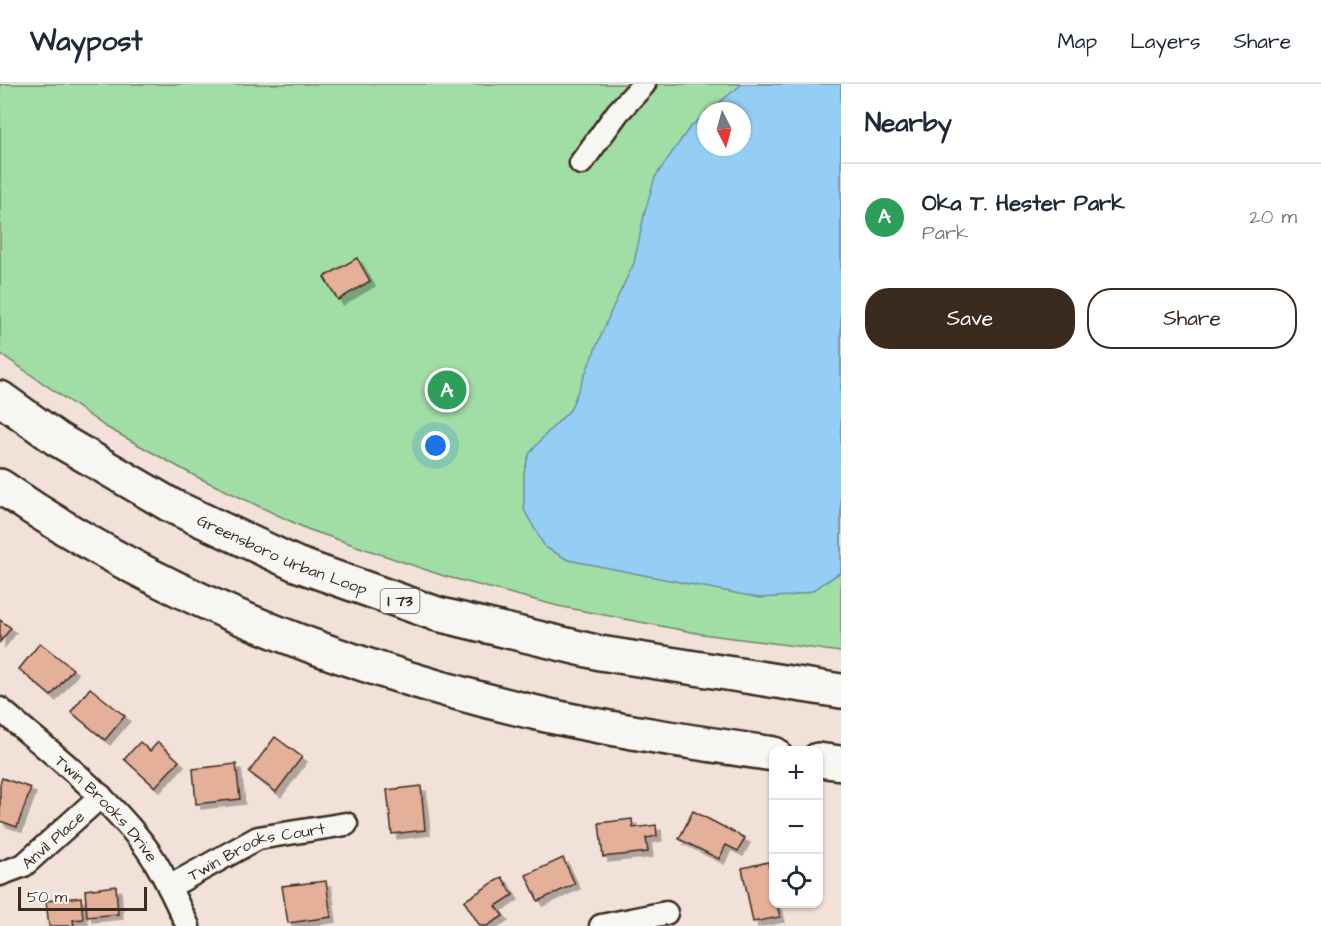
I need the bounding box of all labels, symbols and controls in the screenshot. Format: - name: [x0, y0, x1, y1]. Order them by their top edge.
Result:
- text: Waypost: [30, 22, 143, 61]
- text: Map: [1057, 27, 1097, 56]
- text: Layers: [1130, 27, 1200, 56]
- text: Share: [1233, 27, 1291, 56]
- north arrow: [697, 102, 751, 156]
- text: Nearby: [865, 105, 952, 141]
- text: Oka T. Hester Park: [922, 188, 1125, 219]
- text: A: [878, 203, 891, 231]
- text: 20 m: [1249, 203, 1297, 231]
- text: Park: [922, 219, 968, 247]
- button: Save: [865, 288, 1075, 349]
- button: Share: [1087, 288, 1297, 349]
- pin: A: [428, 368, 466, 412]
- your location: [421, 431, 450, 460]
- street label: Greensboro Urban Loop: [193, 509, 370, 600]
- road number: I 73: [380, 589, 420, 613]
- map controls: [769, 746, 823, 908]
- button: +: [769, 746, 823, 800]
- street label: Twin Brooks Drive: [50, 750, 163, 867]
- button: −: [769, 800, 823, 854]
- street label: Anvil Place: [17, 806, 90, 874]
- street label: Twin Brooks Court: [184, 817, 327, 886]
- button: locate: [769, 854, 823, 908]
- scale bar: [18, 884, 147, 912]
- text: 50 m: [27, 886, 67, 908]

